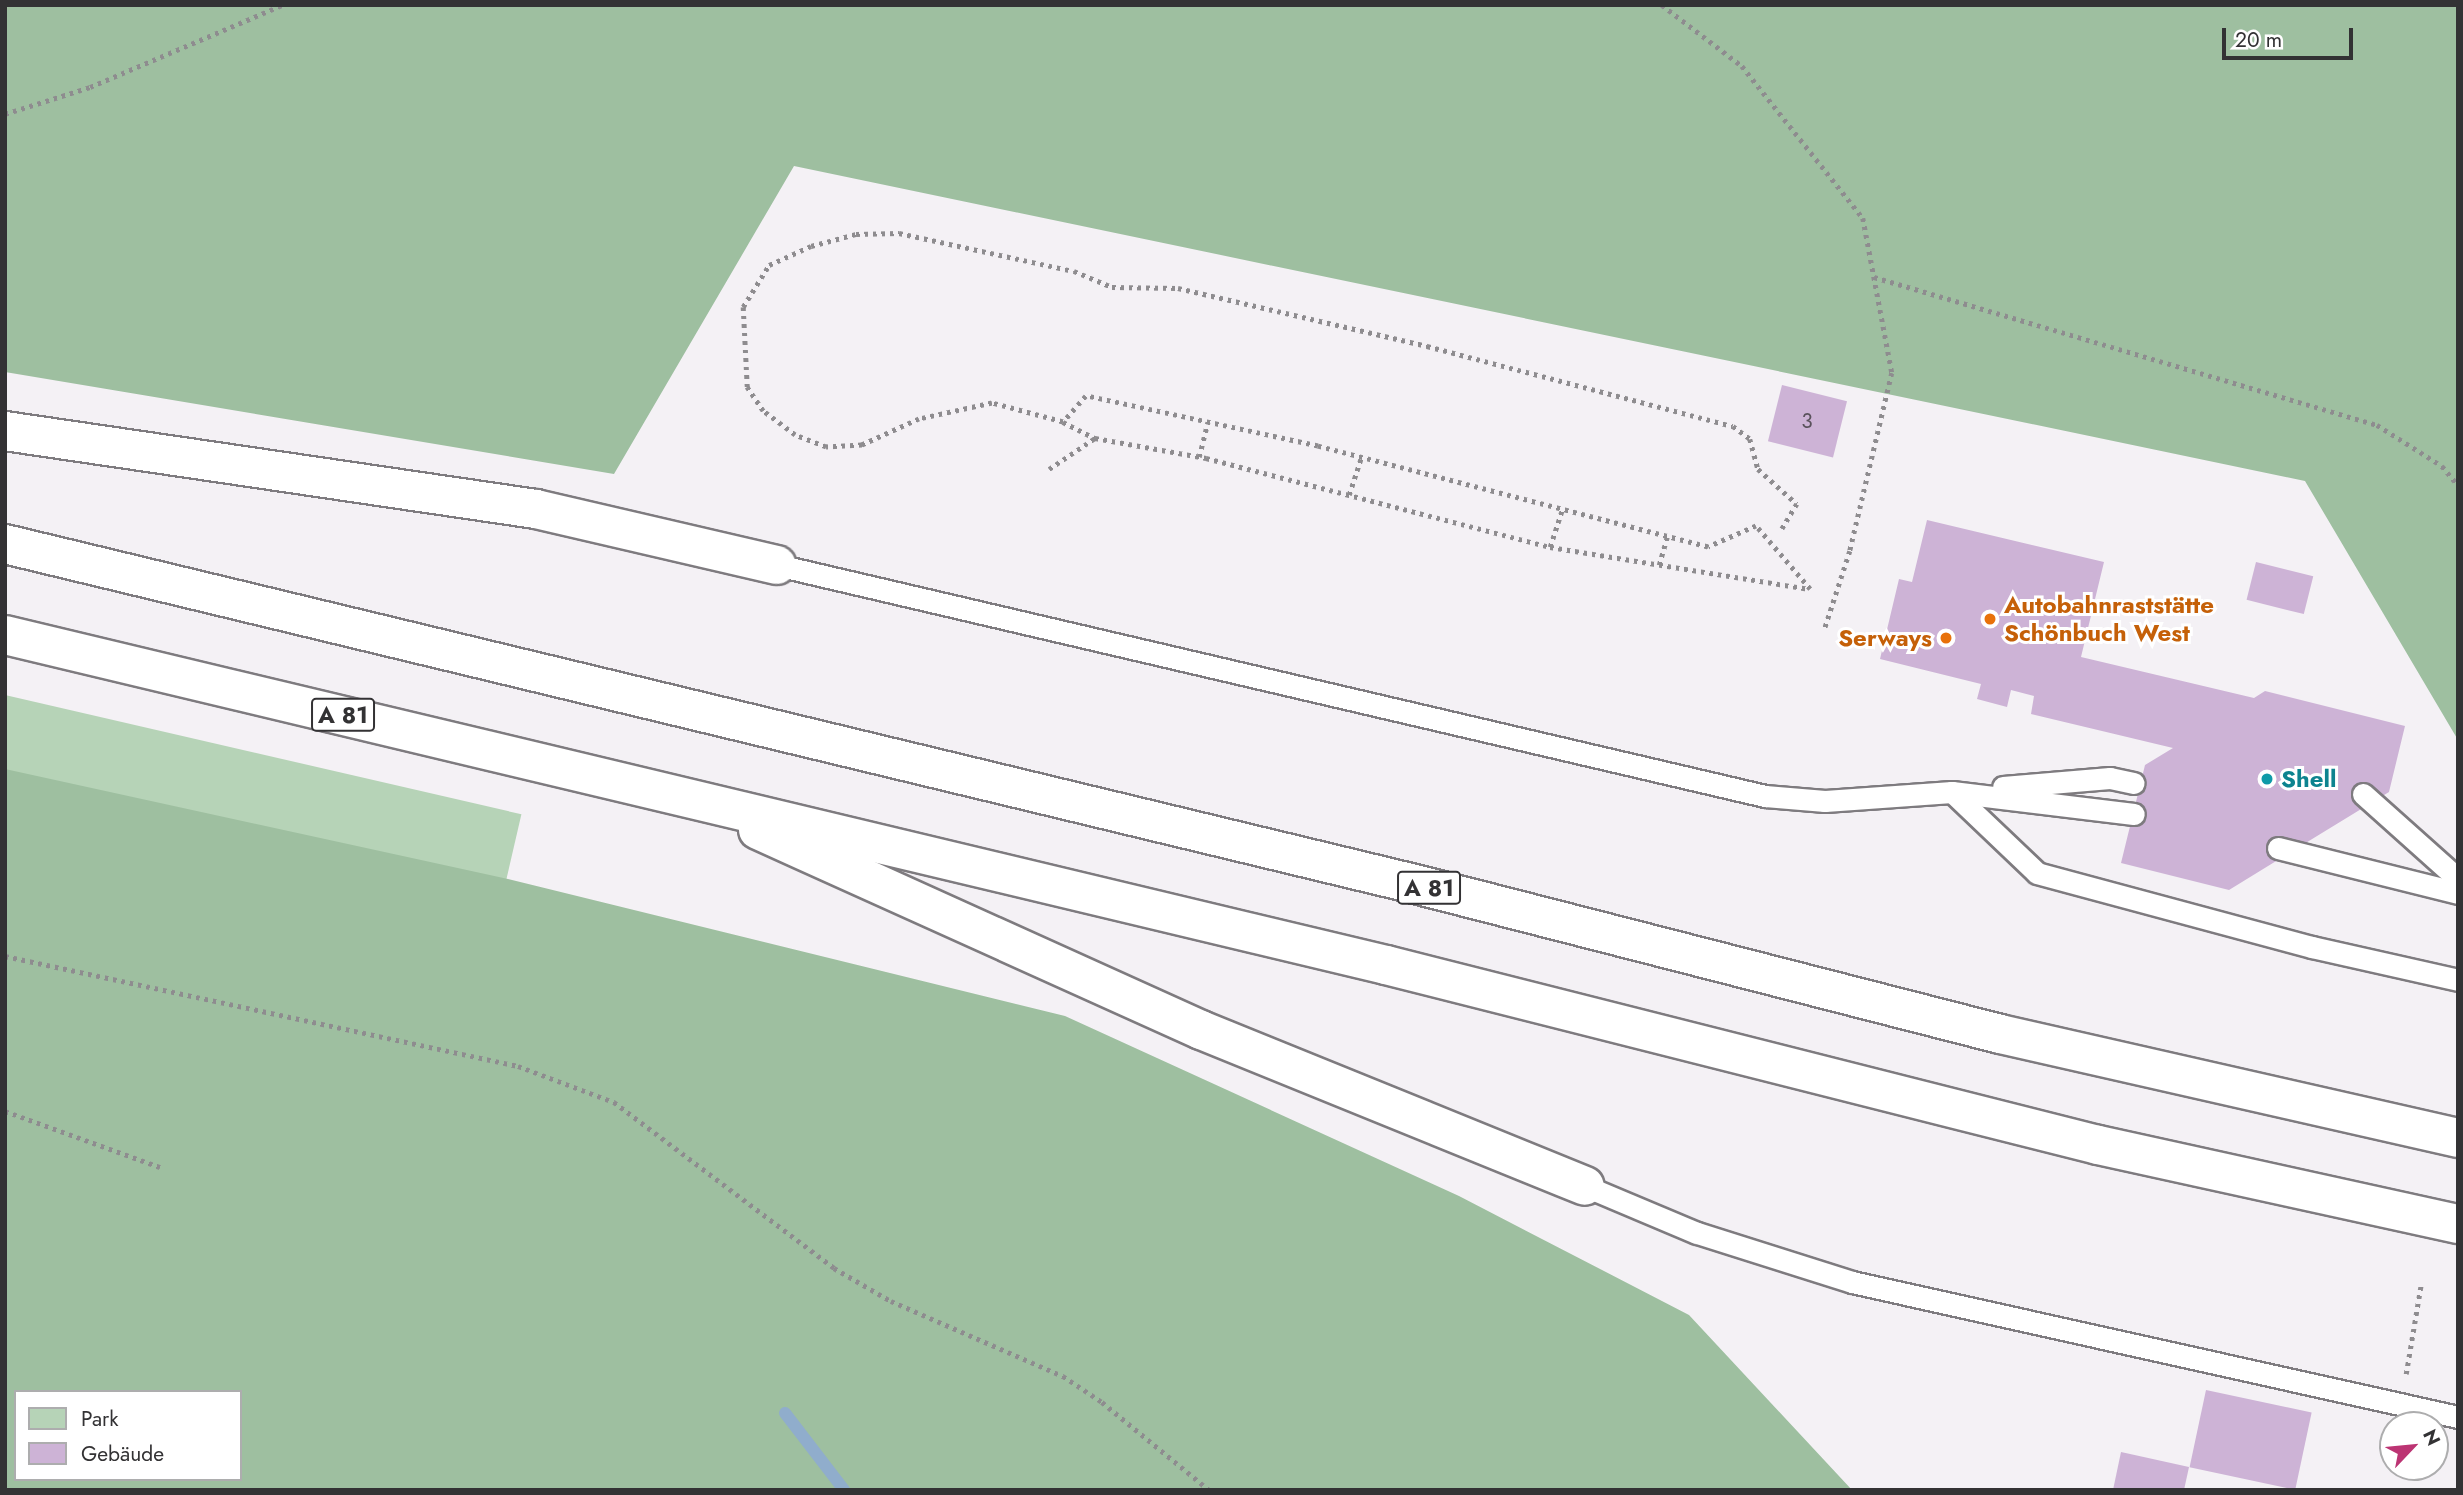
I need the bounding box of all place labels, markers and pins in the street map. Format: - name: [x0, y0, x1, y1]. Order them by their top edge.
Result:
- place label: Autobahnraststätte Schönbuch West: [2004, 591, 2214, 647]
- marker: Autobahnraststätte Schönbuch West: [1982, 611, 1998, 627]
- place label: Serways: [1838, 624, 1932, 652]
- marker: Serways: [1938, 630, 1954, 646]
- place label: Shell: [2281, 765, 2336, 793]
- marker: Shell: [2259, 771, 2275, 787]

